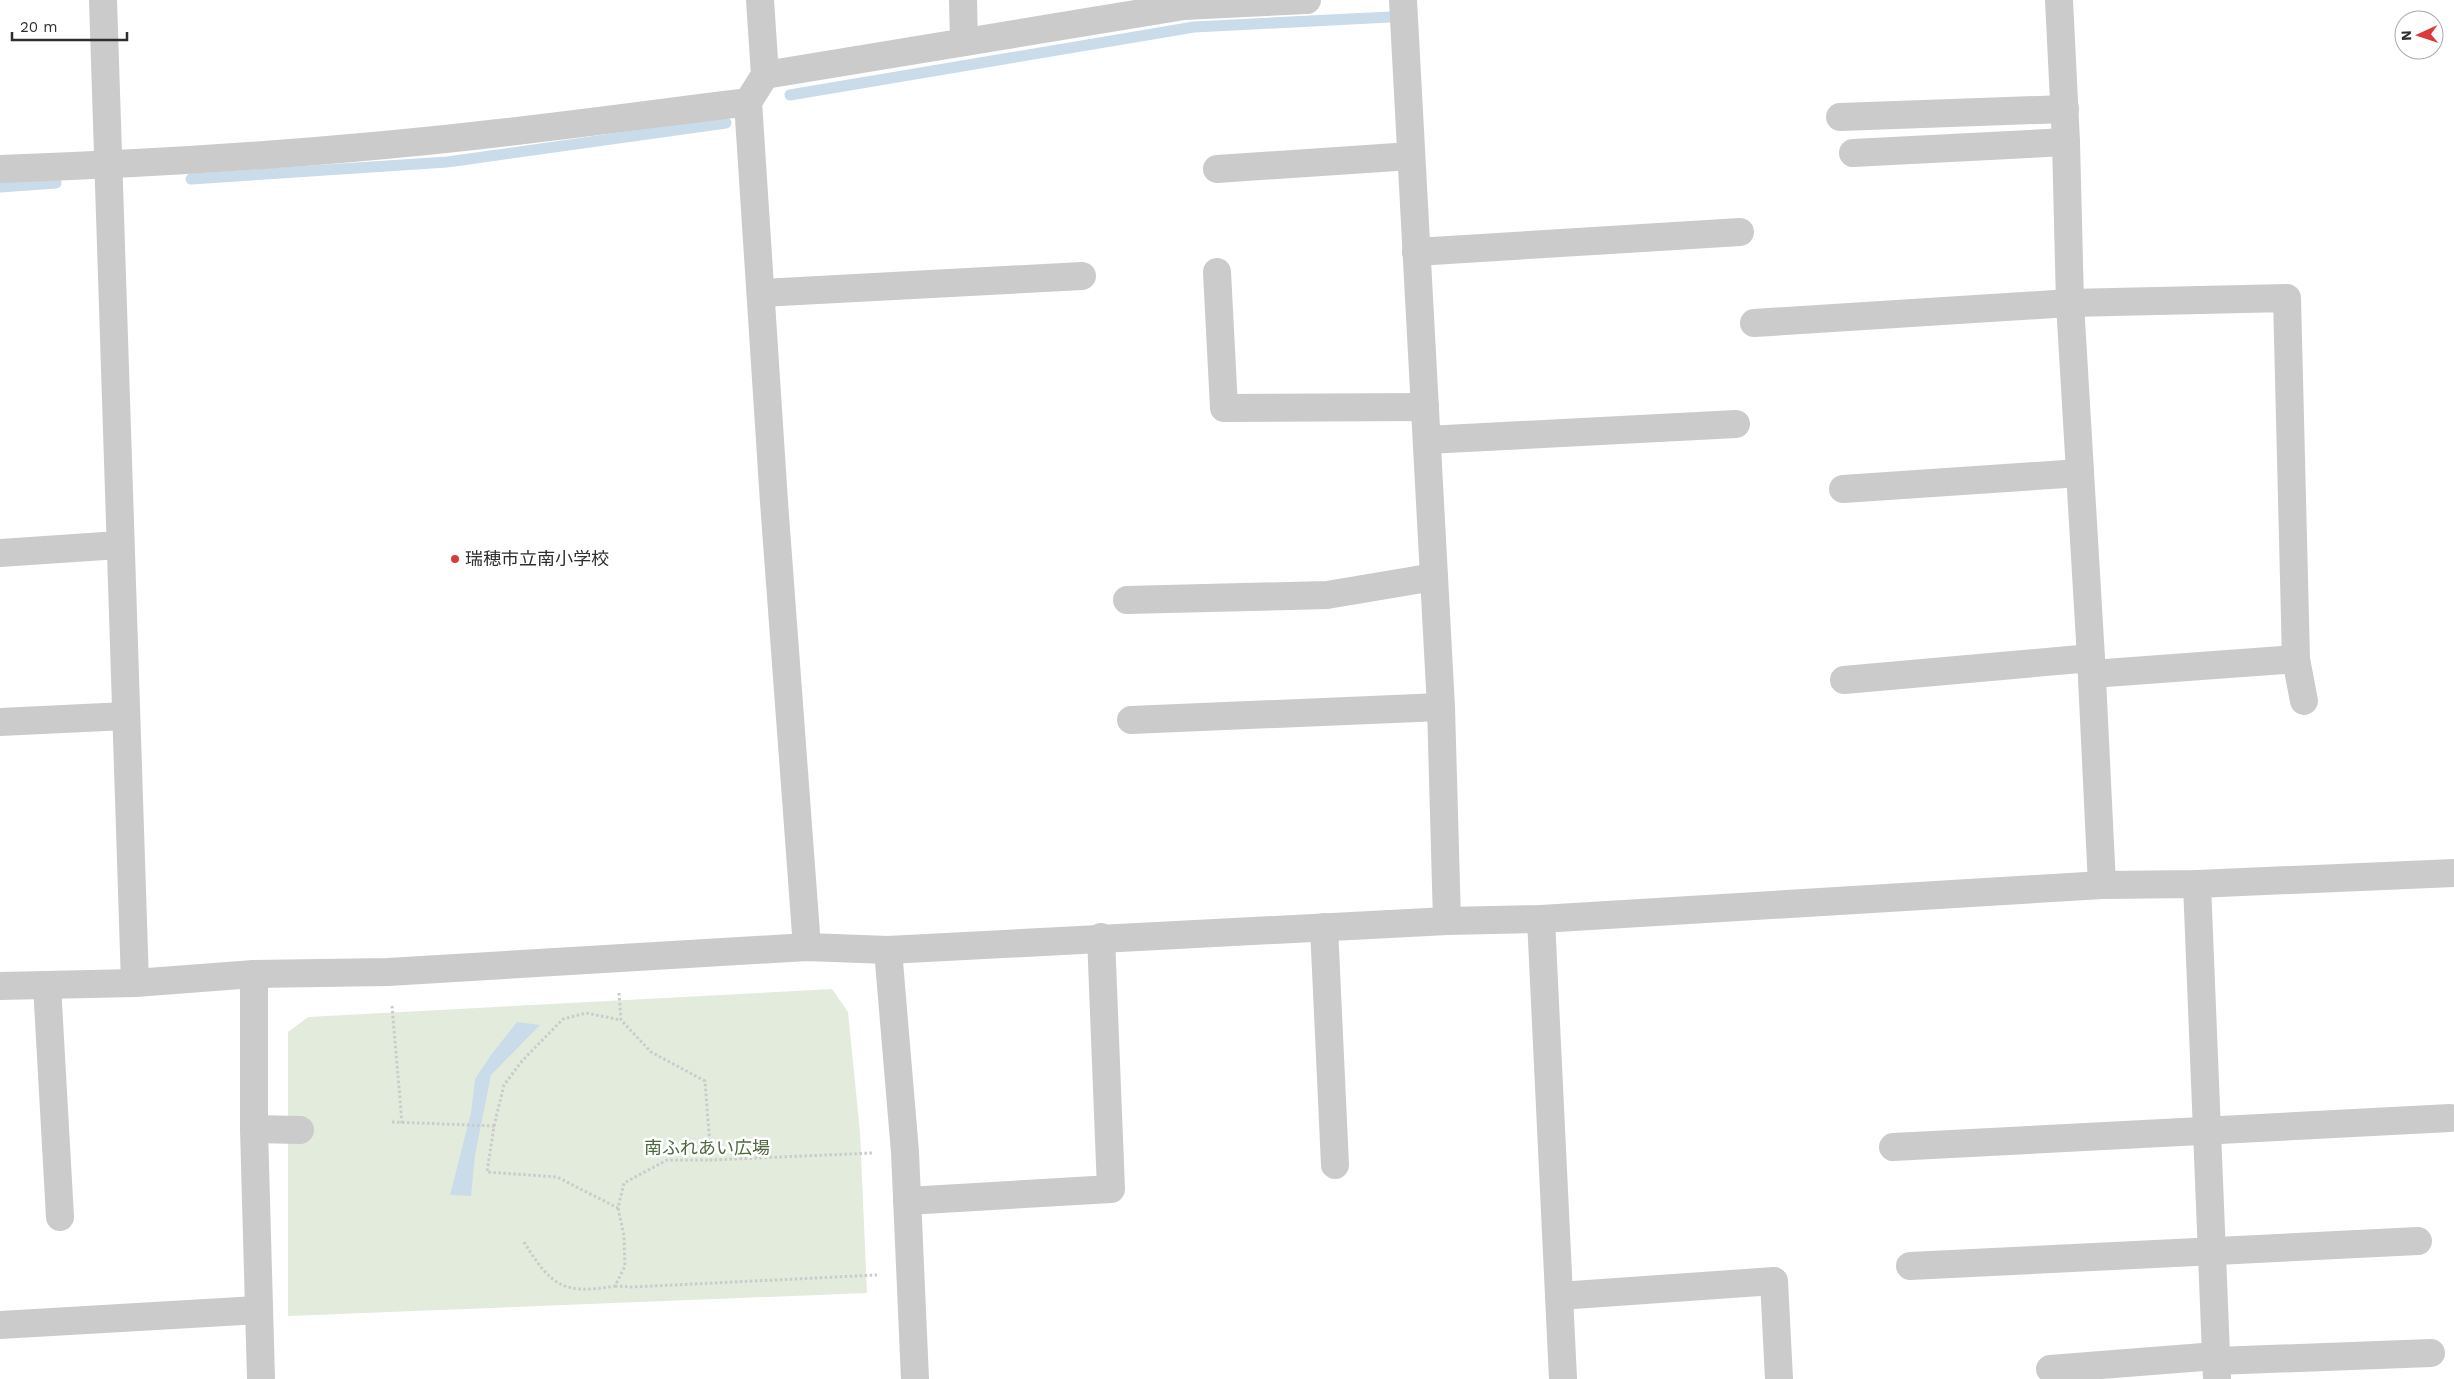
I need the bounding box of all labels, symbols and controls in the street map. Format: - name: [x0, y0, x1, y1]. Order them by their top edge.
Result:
- scale bar: [12, 10, 128, 42]
- north arrow: [2394, 10, 2444, 60]
- text: 20 m: [20, 18, 58, 36]
- text: N: [2398, 30, 2414, 41]
- place label: 瑞穂市立南小学校: [465, 548, 609, 569]
- marker: 瑞穂市立南小学校: [449, 553, 461, 565]
- park label: 南ふれあい広場: [644, 1137, 770, 1158]

